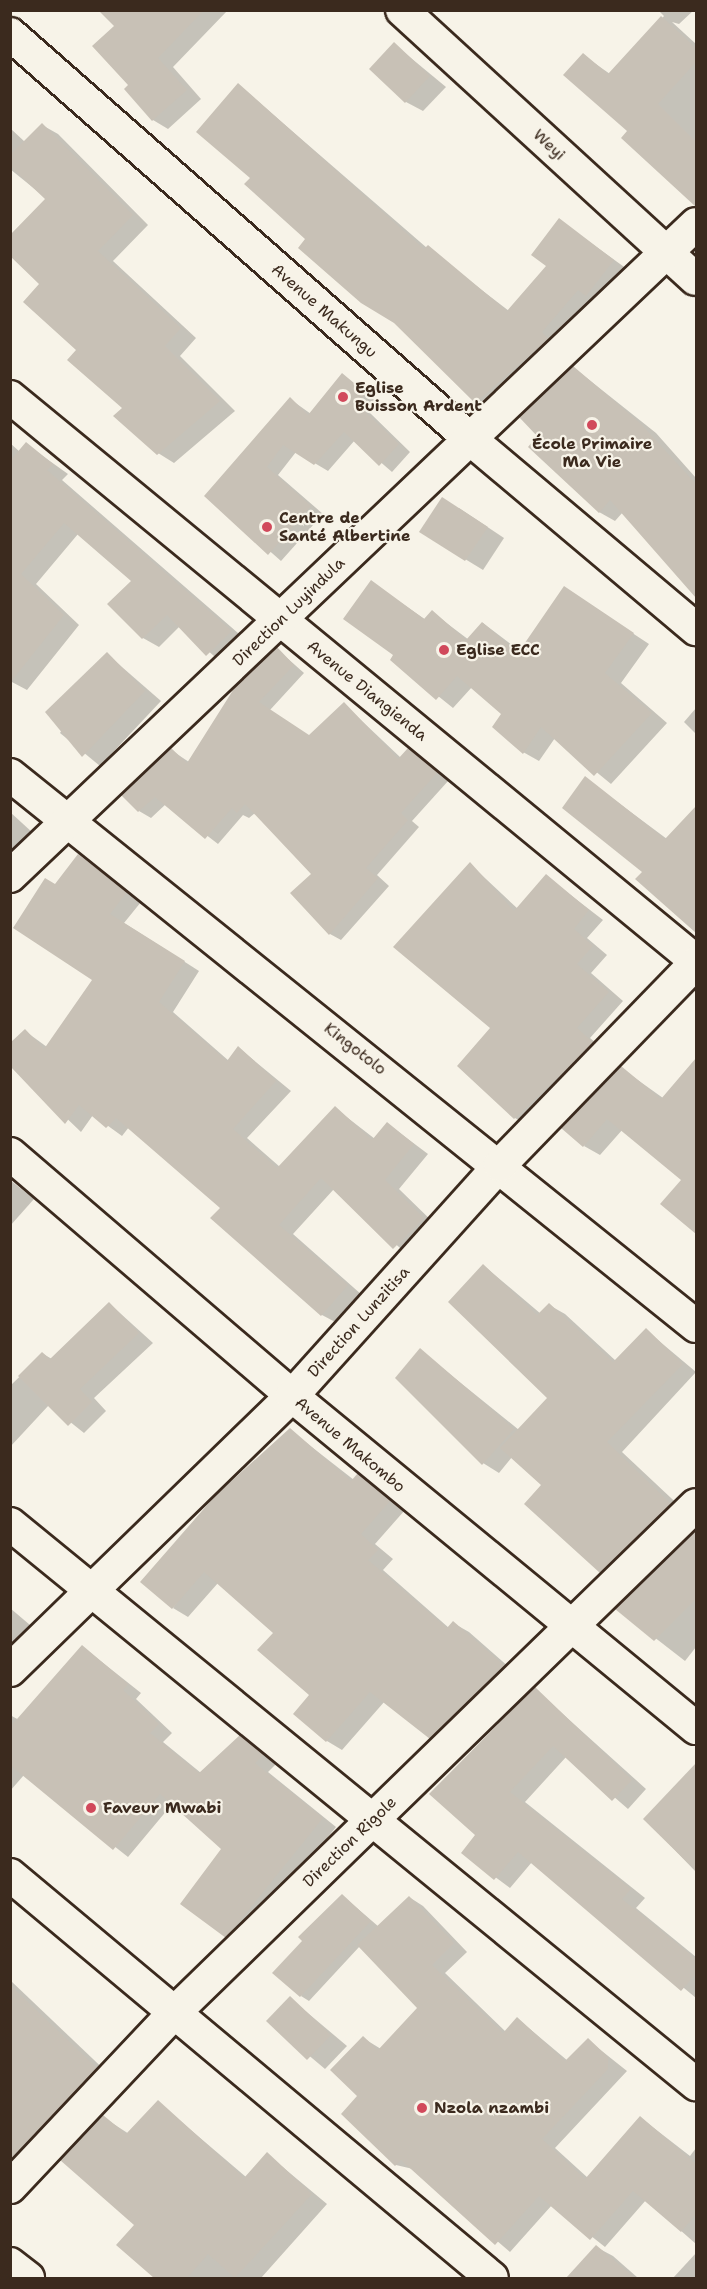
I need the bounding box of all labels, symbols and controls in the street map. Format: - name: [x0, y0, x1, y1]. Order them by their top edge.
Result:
- street label: Weyi: [529, 125, 569, 165]
- street label: Avenue Makungu: [267, 260, 381, 362]
- place label: Eglise Buisson Ardent: [355, 378, 482, 416]
- marker: Eglise Buisson Ardent: [336, 390, 350, 404]
- marker: École Primaire Ma Vie: [585, 418, 599, 432]
- place label: École Primaire Ma Vie: [532, 434, 652, 472]
- place label: Centre de Santé Albertine: [279, 508, 411, 546]
- marker: Centre de Santé Albertine: [260, 520, 274, 534]
- street label: Direction Luyindula: [229, 554, 349, 670]
- street label: Avenue Diangienda: [303, 637, 431, 745]
- place label: Eglise ECC: [456, 640, 540, 660]
- marker: Eglise ECC: [437, 643, 451, 657]
- street label: Kingotolo: [320, 1019, 390, 1079]
- street label: Direction Lunzitisa: [304, 1263, 414, 1381]
- street label: Avenue Makombo: [291, 1393, 409, 1497]
- street label: Direction Rigole: [299, 1793, 401, 1891]
- place label: Faveur Mwabi: [103, 1798, 221, 1818]
- marker: Faveur Mwabi: [84, 1801, 98, 1815]
- place label: Nzola nzambi: [434, 2098, 549, 2118]
- marker: Nzola nzambi: [415, 2101, 429, 2115]

